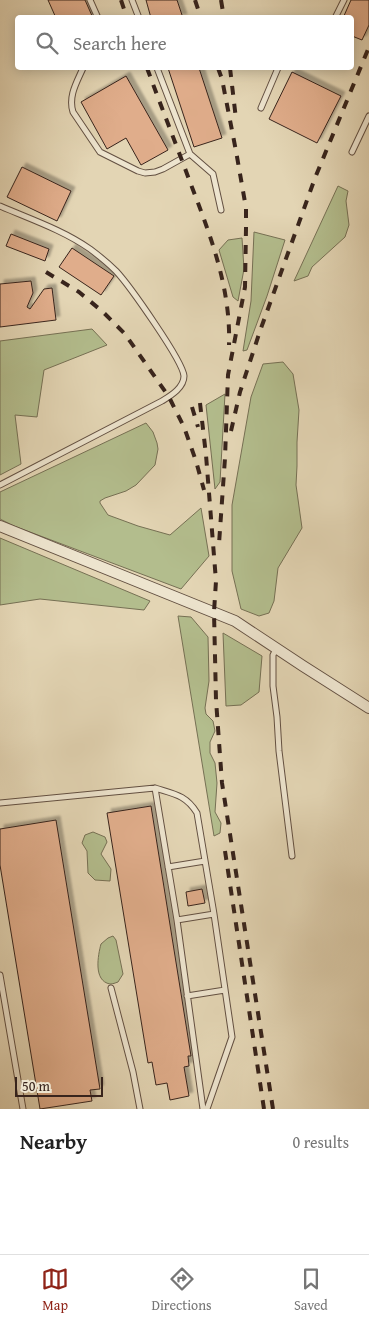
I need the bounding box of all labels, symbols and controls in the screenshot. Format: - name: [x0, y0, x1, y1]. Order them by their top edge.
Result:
- search box: [15, 15, 354, 70]
- icon: search: [33, 29, 61, 57]
- text: Search here: [73, 29, 167, 57]
- scale bar: [15, 1074, 102, 1097]
- text: 50 m: [22, 1076, 50, 1096]
- text: Nearby: [20, 1126, 87, 1157]
- text: 0 results: [292, 1130, 349, 1154]
- tab: Map: [41, 1265, 69, 1315]
- tab: Directions: [151, 1265, 212, 1315]
- tab: Saved: [294, 1265, 328, 1315]

